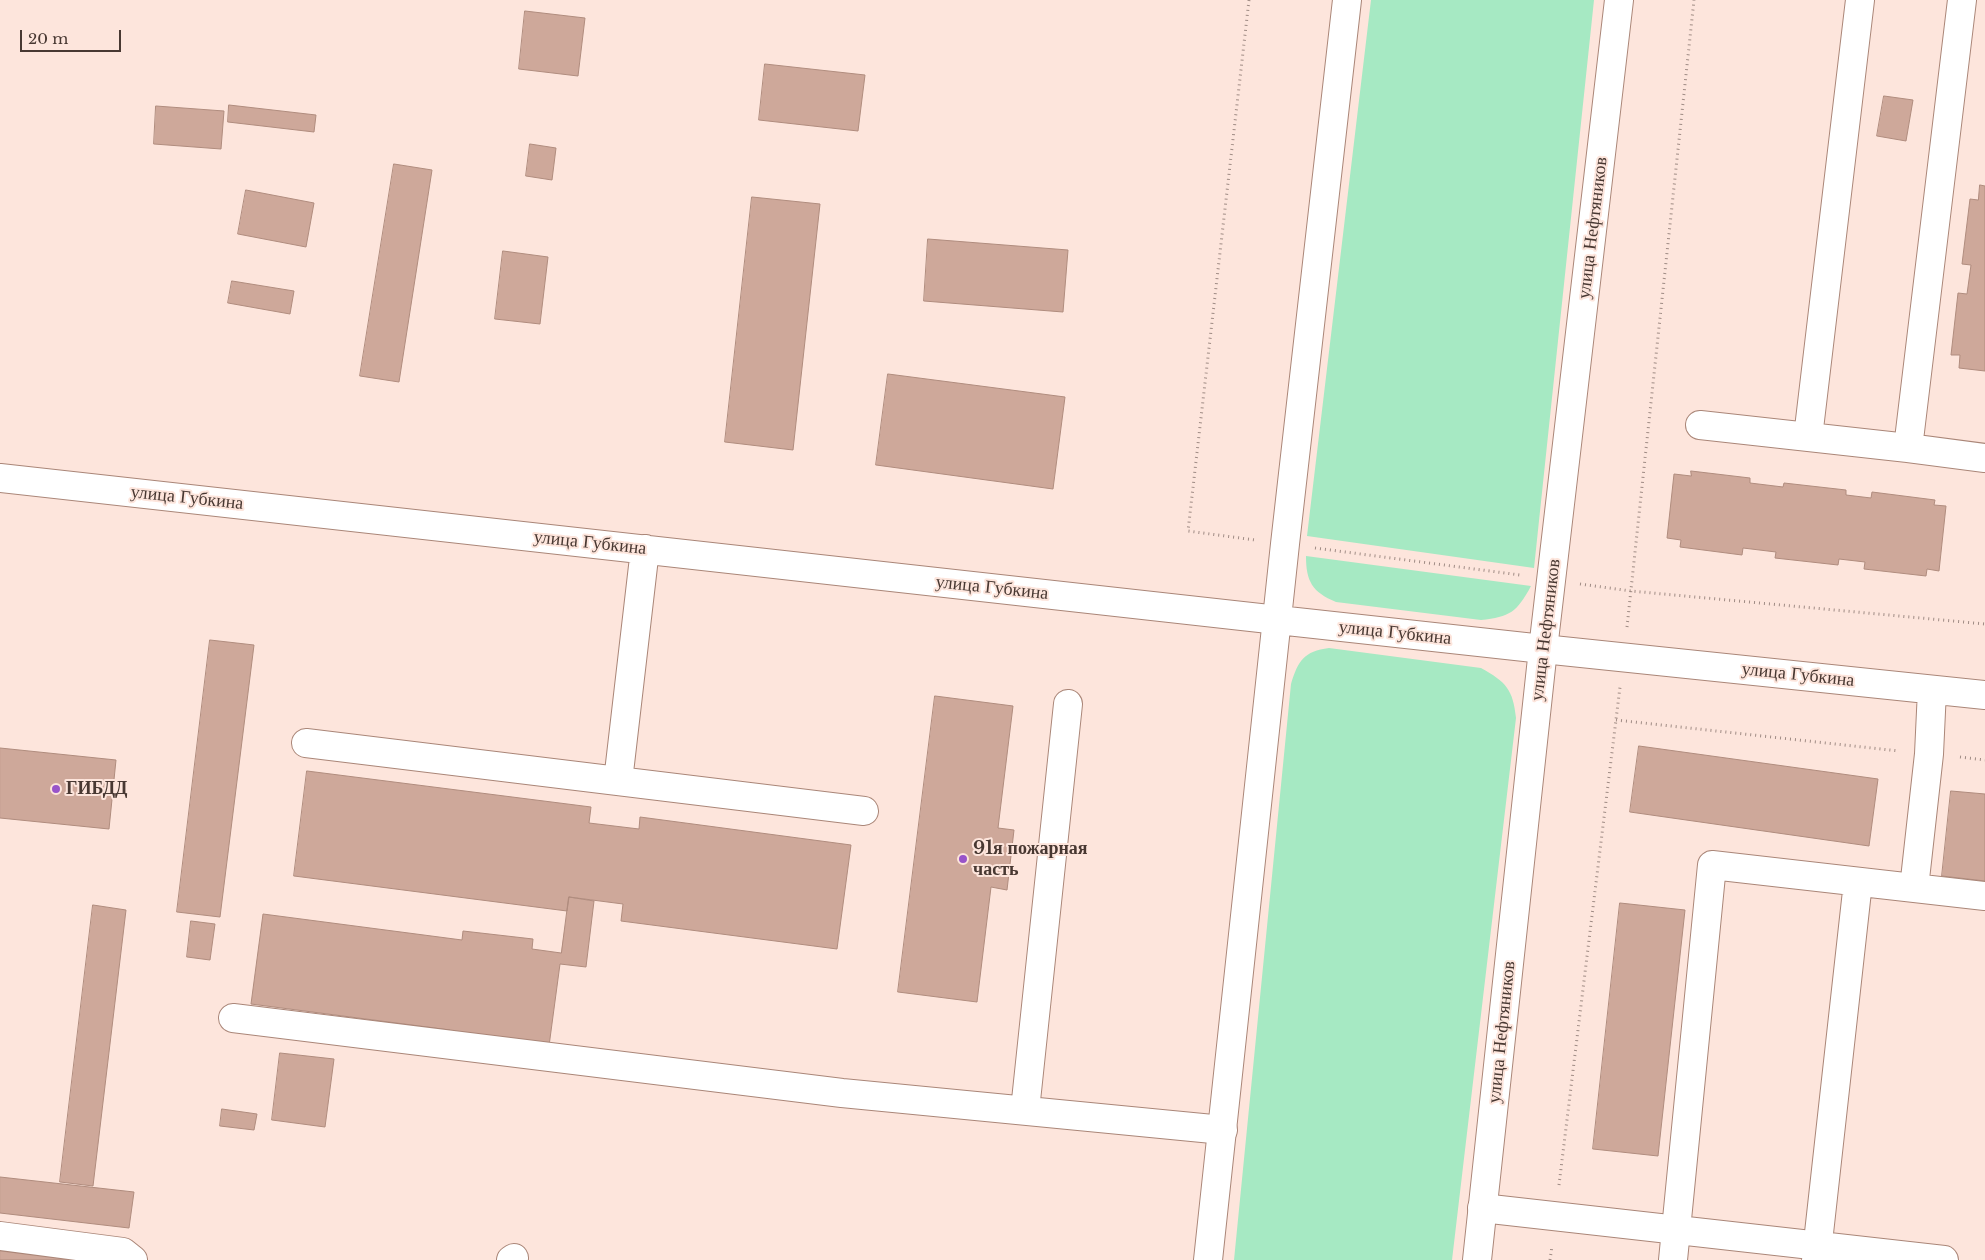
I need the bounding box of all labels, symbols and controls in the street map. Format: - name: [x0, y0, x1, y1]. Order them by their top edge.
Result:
- scale bar: [22, 20, 124, 52]
- text: 20 m: [28, 29, 68, 48]
- street label: улица Нефтяников: [1574, 156, 1612, 300]
- street label: улица Губкина: [130, 481, 244, 515]
- street label: улица Губкина: [533, 526, 647, 560]
- street label: улица Нефтяников: [1527, 558, 1565, 702]
- street label: улица Губкина: [935, 571, 1049, 605]
- street label: улица Губкина: [1338, 616, 1452, 650]
- street label: улица Губкина: [1741, 658, 1855, 692]
- place label: ГИБДД: [66, 778, 127, 800]
- marker: ГИБДД: [50, 783, 62, 795]
- place label: 91я пожарная часть: [973, 838, 1088, 881]
- marker: 91я пожарная часть: [957, 853, 969, 865]
- street label: улица Нефтяников: [1484, 960, 1520, 1104]

